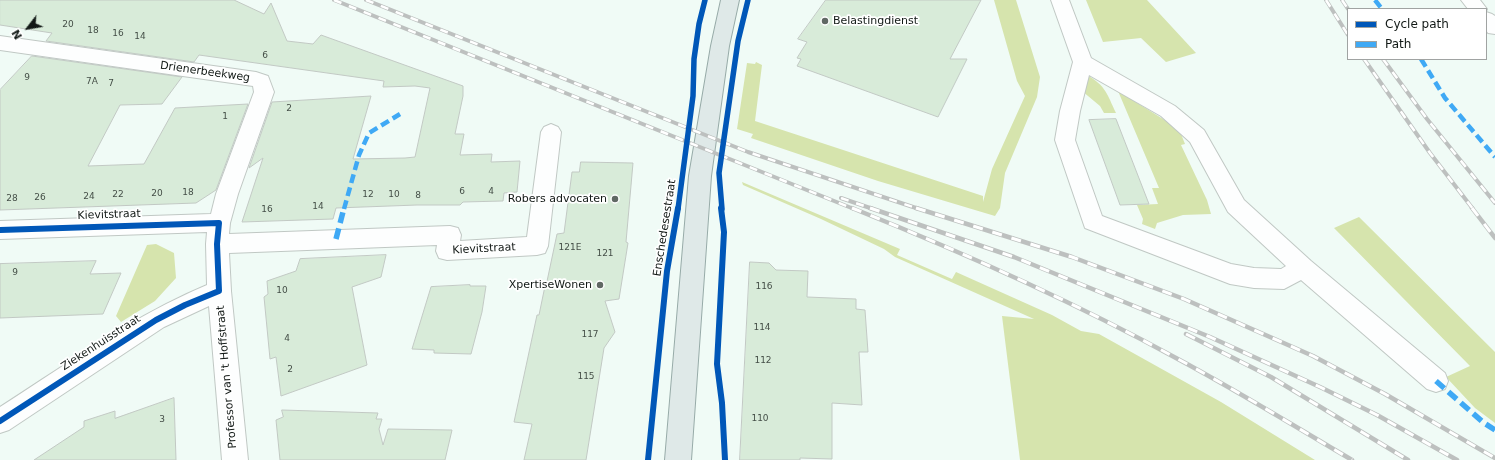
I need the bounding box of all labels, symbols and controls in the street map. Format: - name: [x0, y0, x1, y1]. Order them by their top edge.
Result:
- north arrow: [8, 8, 48, 48]
- legend: [1347, 8, 1487, 60]
- place label: Belastingdienst: [833, 14, 918, 28]
- marker: Belastingdienst: [820, 16, 830, 26]
- text: Cycle path: [1385, 17, 1449, 31]
- house number: 20: [62, 20, 74, 30]
- house number: 18: [87, 26, 99, 36]
- text: N: [9, 27, 25, 42]
- house number: 16: [112, 29, 124, 39]
- house number: 14: [134, 32, 146, 42]
- text: Path: [1385, 37, 1411, 51]
- house number: 6: [262, 51, 268, 61]
- street label: Drienerbeekweg: [159, 59, 251, 85]
- house number: 9: [24, 73, 30, 83]
- house number: 7A: [86, 77, 98, 87]
- house number: 7: [108, 79, 114, 89]
- house number: 2: [286, 104, 292, 114]
- house number: 1: [222, 112, 228, 122]
- street label: Enschedesestraat: [651, 179, 679, 277]
- house number: 6: [459, 187, 465, 197]
- house number: 4: [488, 187, 494, 197]
- house number: 18: [182, 188, 194, 198]
- house number: 20: [151, 189, 163, 199]
- house number: 22: [112, 190, 124, 200]
- house number: 12: [362, 190, 374, 200]
- house number: 10: [388, 190, 400, 200]
- house number: 8: [415, 191, 421, 201]
- house number: 24: [83, 192, 95, 202]
- place label: Robers advocaten: [508, 192, 607, 206]
- house number: 26: [34, 193, 46, 203]
- house number: 28: [6, 194, 18, 204]
- marker: Robers advocaten: [610, 194, 620, 204]
- house number: 14: [312, 202, 324, 212]
- house number: 16: [261, 205, 273, 215]
- street label: Kievitstraat: [77, 207, 141, 223]
- street label: Kievitstraat: [452, 241, 516, 257]
- house number: 121E: [559, 243, 581, 253]
- house number: 121: [596, 249, 614, 259]
- house number: 9: [12, 268, 18, 278]
- place label: XpertiseWonen: [509, 278, 592, 292]
- marker: XpertiseWonen: [595, 280, 605, 290]
- house number: 116: [755, 282, 773, 292]
- house number: 10: [276, 286, 288, 296]
- street label: Professor van 't Hoffstraat: [214, 305, 240, 449]
- street label: Ziekenhuisstraat: [59, 312, 143, 374]
- house number: 114: [753, 323, 771, 333]
- house number: 117: [581, 330, 599, 340]
- house number: 4: [284, 334, 290, 344]
- house number: 112: [754, 356, 772, 366]
- house number: 2: [287, 365, 293, 375]
- house number: 115: [577, 372, 595, 382]
- house number: 110: [751, 414, 769, 424]
- house number: 3: [159, 415, 165, 425]

